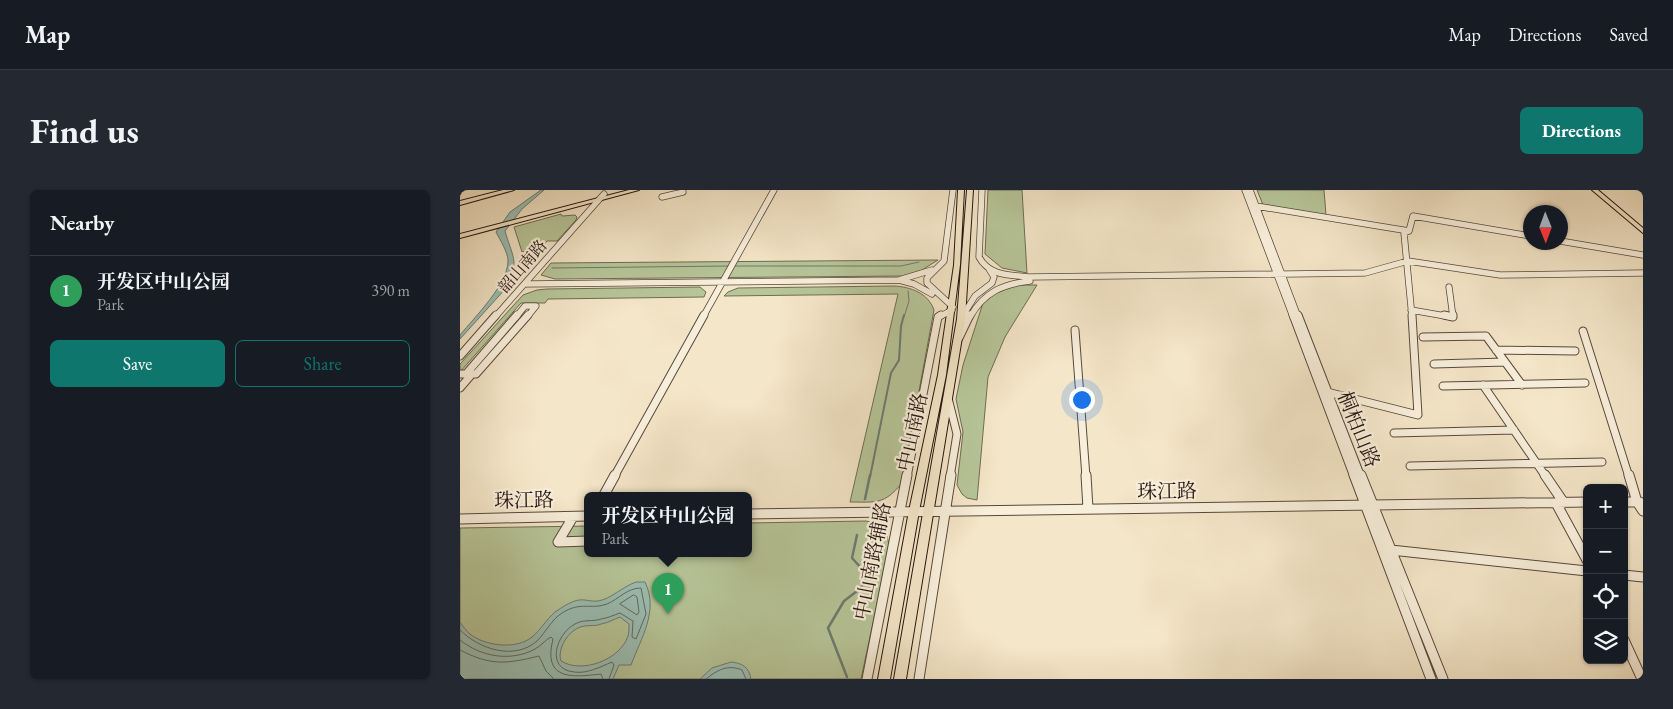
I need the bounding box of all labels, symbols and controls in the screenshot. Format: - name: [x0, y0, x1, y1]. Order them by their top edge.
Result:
- text: Map: [25, 19, 70, 50]
- text: Map: [1449, 23, 1481, 46]
- text: Directions: [1509, 23, 1581, 46]
- text: Saved: [1609, 23, 1648, 46]
- button: Directions: [1520, 107, 1643, 154]
- text: Find us: [30, 108, 139, 153]
- north arrow: [1523, 205, 1568, 250]
- text: Nearby: [50, 209, 114, 236]
- street label: 韶山南路: [493, 235, 551, 297]
- text: 开发区中山公园: [97, 269, 230, 294]
- text: 1: [62, 280, 70, 301]
- text: 390 m: [371, 280, 410, 301]
- text: Park: [97, 294, 124, 315]
- button: Save: [50, 340, 225, 387]
- button: Share: [235, 340, 410, 387]
- your location: [1069, 387, 1095, 413]
- street label: 桐柏山路: [1332, 387, 1386, 471]
- street label: 中山南路: [891, 390, 933, 474]
- street label: 珠江路: [1137, 477, 1197, 505]
- map controls: [1583, 484, 1628, 664]
- button: +: [1583, 484, 1628, 529]
- street label: 珠江路: [494, 486, 554, 514]
- popup: [584, 492, 752, 557]
- street label: 中山南路辅路: [848, 500, 896, 622]
- text: 开发区中山公园: [601, 503, 735, 528]
- text: Park: [601, 528, 629, 549]
- button: −: [1583, 529, 1628, 574]
- pin: 1: [652, 573, 684, 614]
- button: locate: [1583, 574, 1628, 619]
- button: layers: [1583, 619, 1628, 664]

